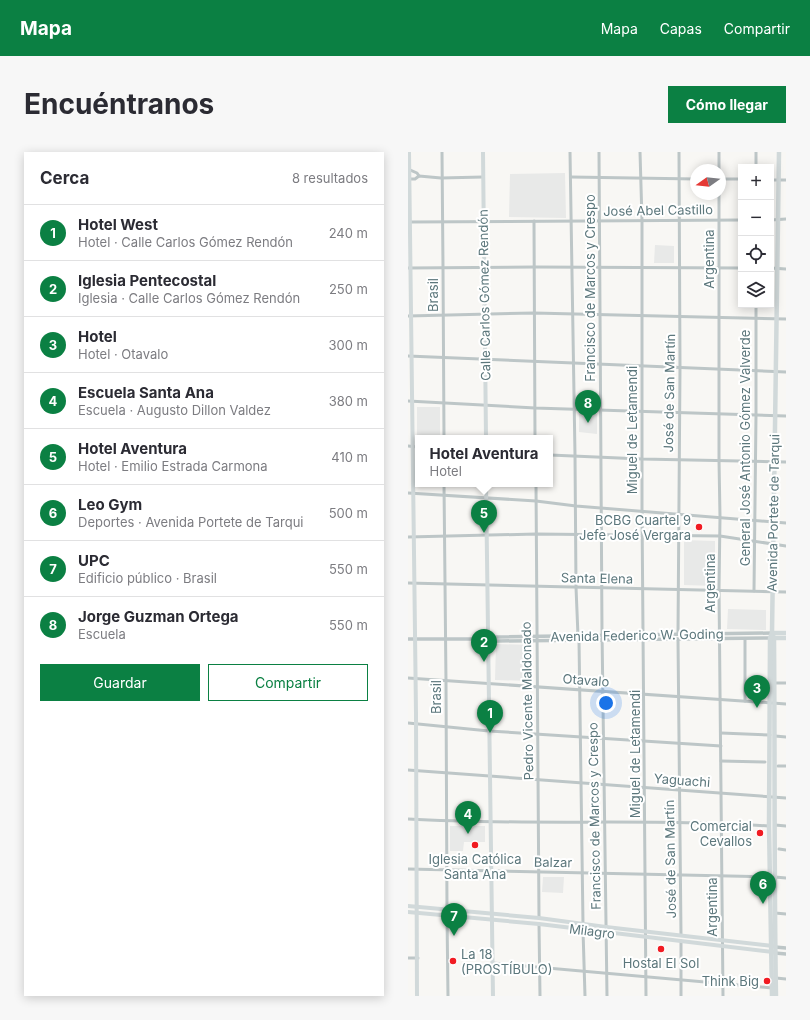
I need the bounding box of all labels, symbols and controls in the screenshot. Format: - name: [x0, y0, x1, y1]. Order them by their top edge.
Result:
- text: Mapa: [20, 17, 72, 40]
- text: Mapa: [601, 20, 638, 37]
- text: Capas: [660, 20, 702, 37]
- text: Compartir: [724, 20, 790, 37]
- button: Cómo llegar: [668, 86, 786, 123]
- text: Encuéntranos: [24, 87, 214, 121]
- north arrow: [690, 164, 726, 200]
- map controls: [738, 164, 774, 308]
- button: +: [738, 164, 774, 200]
- text: Cerca: [40, 168, 89, 188]
- text: 8 resultados: [292, 170, 368, 186]
- street label: Francisco de Marcos y Crespo: [582, 194, 598, 382]
- button: −: [738, 200, 774, 236]
- street label: José Abel Castillo: [603, 201, 713, 219]
- street label: Calle Carlos Gómez Rendón: [475, 209, 493, 381]
- text: Hotel West: [78, 215, 158, 234]
- text: 1: [50, 225, 56, 241]
- text: 240 m: [329, 225, 368, 241]
- street label: Argentina: [701, 229, 717, 289]
- text: Hotel · Calle Carlos Gómez Rendón: [78, 234, 293, 250]
- button: locate: [738, 236, 774, 272]
- text: Iglesia Pentecostal: [78, 271, 216, 290]
- button: layers: [738, 272, 774, 308]
- street label: Brasil: [425, 278, 441, 312]
- text: 2: [49, 281, 57, 297]
- text: 250 m: [329, 281, 368, 297]
- text: Iglesia · Calle Carlos Gómez Rendón: [78, 290, 300, 306]
- text: Hotel: [78, 327, 117, 346]
- street label: General José Antonio Gómez Valverde: [737, 330, 753, 566]
- street label: José de San Martín: [660, 334, 678, 452]
- text: 3: [49, 337, 57, 353]
- text: 300 m: [329, 337, 368, 353]
- text: Hotel · Otavalo: [78, 346, 168, 362]
- street label: Miguel de Letamendi: [624, 366, 640, 494]
- text: Escuela Santa Ana: [78, 383, 214, 402]
- pin: 8: [575, 390, 601, 423]
- text: 4: [49, 393, 57, 409]
- text: 380 m: [329, 393, 368, 409]
- text: Escuela · Augusto Dillon Valdez: [78, 402, 271, 418]
- street label: Avenida Portete de Tarqui: [764, 434, 782, 592]
- popup: [415, 435, 553, 487]
- text: Hotel Aventura: [78, 439, 187, 458]
- text: Hotel Aventura: [430, 444, 538, 463]
- text: 5: [49, 449, 57, 465]
- text: 410 m: [331, 449, 368, 465]
- text: Hotel · Emilio Estrada Carmona: [78, 458, 268, 474]
- text: Hotel: [430, 463, 462, 479]
- text: Leo Gym: [78, 495, 142, 514]
- pin: 5: [471, 500, 497, 533]
- text: 6: [49, 505, 57, 521]
- text: 500 m: [329, 505, 368, 521]
- place label: BCBG Cuartel 9 Jefe José Vergara: [579, 512, 691, 543]
- text: Deportes · Avenida Portete de Tarqui: [78, 514, 304, 530]
- marker: BCBG Cuartel 9 Jefe José Vergara: [694, 522, 704, 532]
- text: UPC: [78, 551, 110, 570]
- street label: Argentina: [702, 553, 718, 613]
- text: 7: [49, 561, 57, 577]
- text: 550 m: [329, 561, 368, 577]
- street label: Santa Elena: [561, 569, 633, 587]
- text: Edificio público · Brasil: [78, 570, 217, 586]
- text: Jorge Guzman Ortega: [78, 607, 239, 626]
- text: 8: [49, 617, 57, 633]
- text: 550 m: [329, 617, 368, 633]
- street label: Pedro Vicente Maldonado: [518, 621, 536, 781]
- street label: Avenida Federico W. Goding: [550, 625, 724, 645]
- text: Escuela: [78, 626, 126, 642]
- pin: 2: [471, 629, 497, 662]
- button: Guardar: [40, 664, 200, 701]
- button: Compartir: [208, 664, 368, 701]
- street label: Otavalo: [562, 670, 610, 690]
- pin: 3: [744, 675, 770, 708]
- street label: Brasil: [428, 680, 444, 714]
- street label: Miguel de Letamendi: [627, 690, 643, 818]
- your location: [596, 693, 616, 713]
- pin: 1: [477, 700, 503, 733]
- street label: Francisco de Marcos y Crespo: [584, 722, 604, 910]
- street label: Yaguachi: [653, 770, 711, 790]
- street label: José de San Martín: [661, 800, 679, 918]
- pin: 4: [455, 801, 481, 834]
- place label: Comercial Cevallos: [690, 818, 752, 849]
- marker: Comercial Cevallos: [755, 828, 765, 838]
- marker: Iglesia Católica Santa Ana: [470, 840, 480, 850]
- place label: Iglesia Católica Santa Ana: [428, 851, 522, 882]
- street label: Balzar: [534, 854, 572, 870]
- pin: 6: [750, 871, 776, 904]
- street label: Argentina: [704, 877, 720, 937]
- pin: 7: [441, 903, 467, 936]
- street label: Milagro: [568, 920, 616, 942]
- marker: Hostal El Sol: [656, 944, 666, 954]
- place label: La 18 (PROSTÍBULO): [461, 946, 552, 977]
- place label: Hostal El Sol: [623, 955, 699, 971]
- marker: La 18 (PROSTÍBULO): [448, 956, 458, 966]
- place label: Think Big: [702, 973, 759, 989]
- marker: Think Big: [762, 976, 772, 986]

